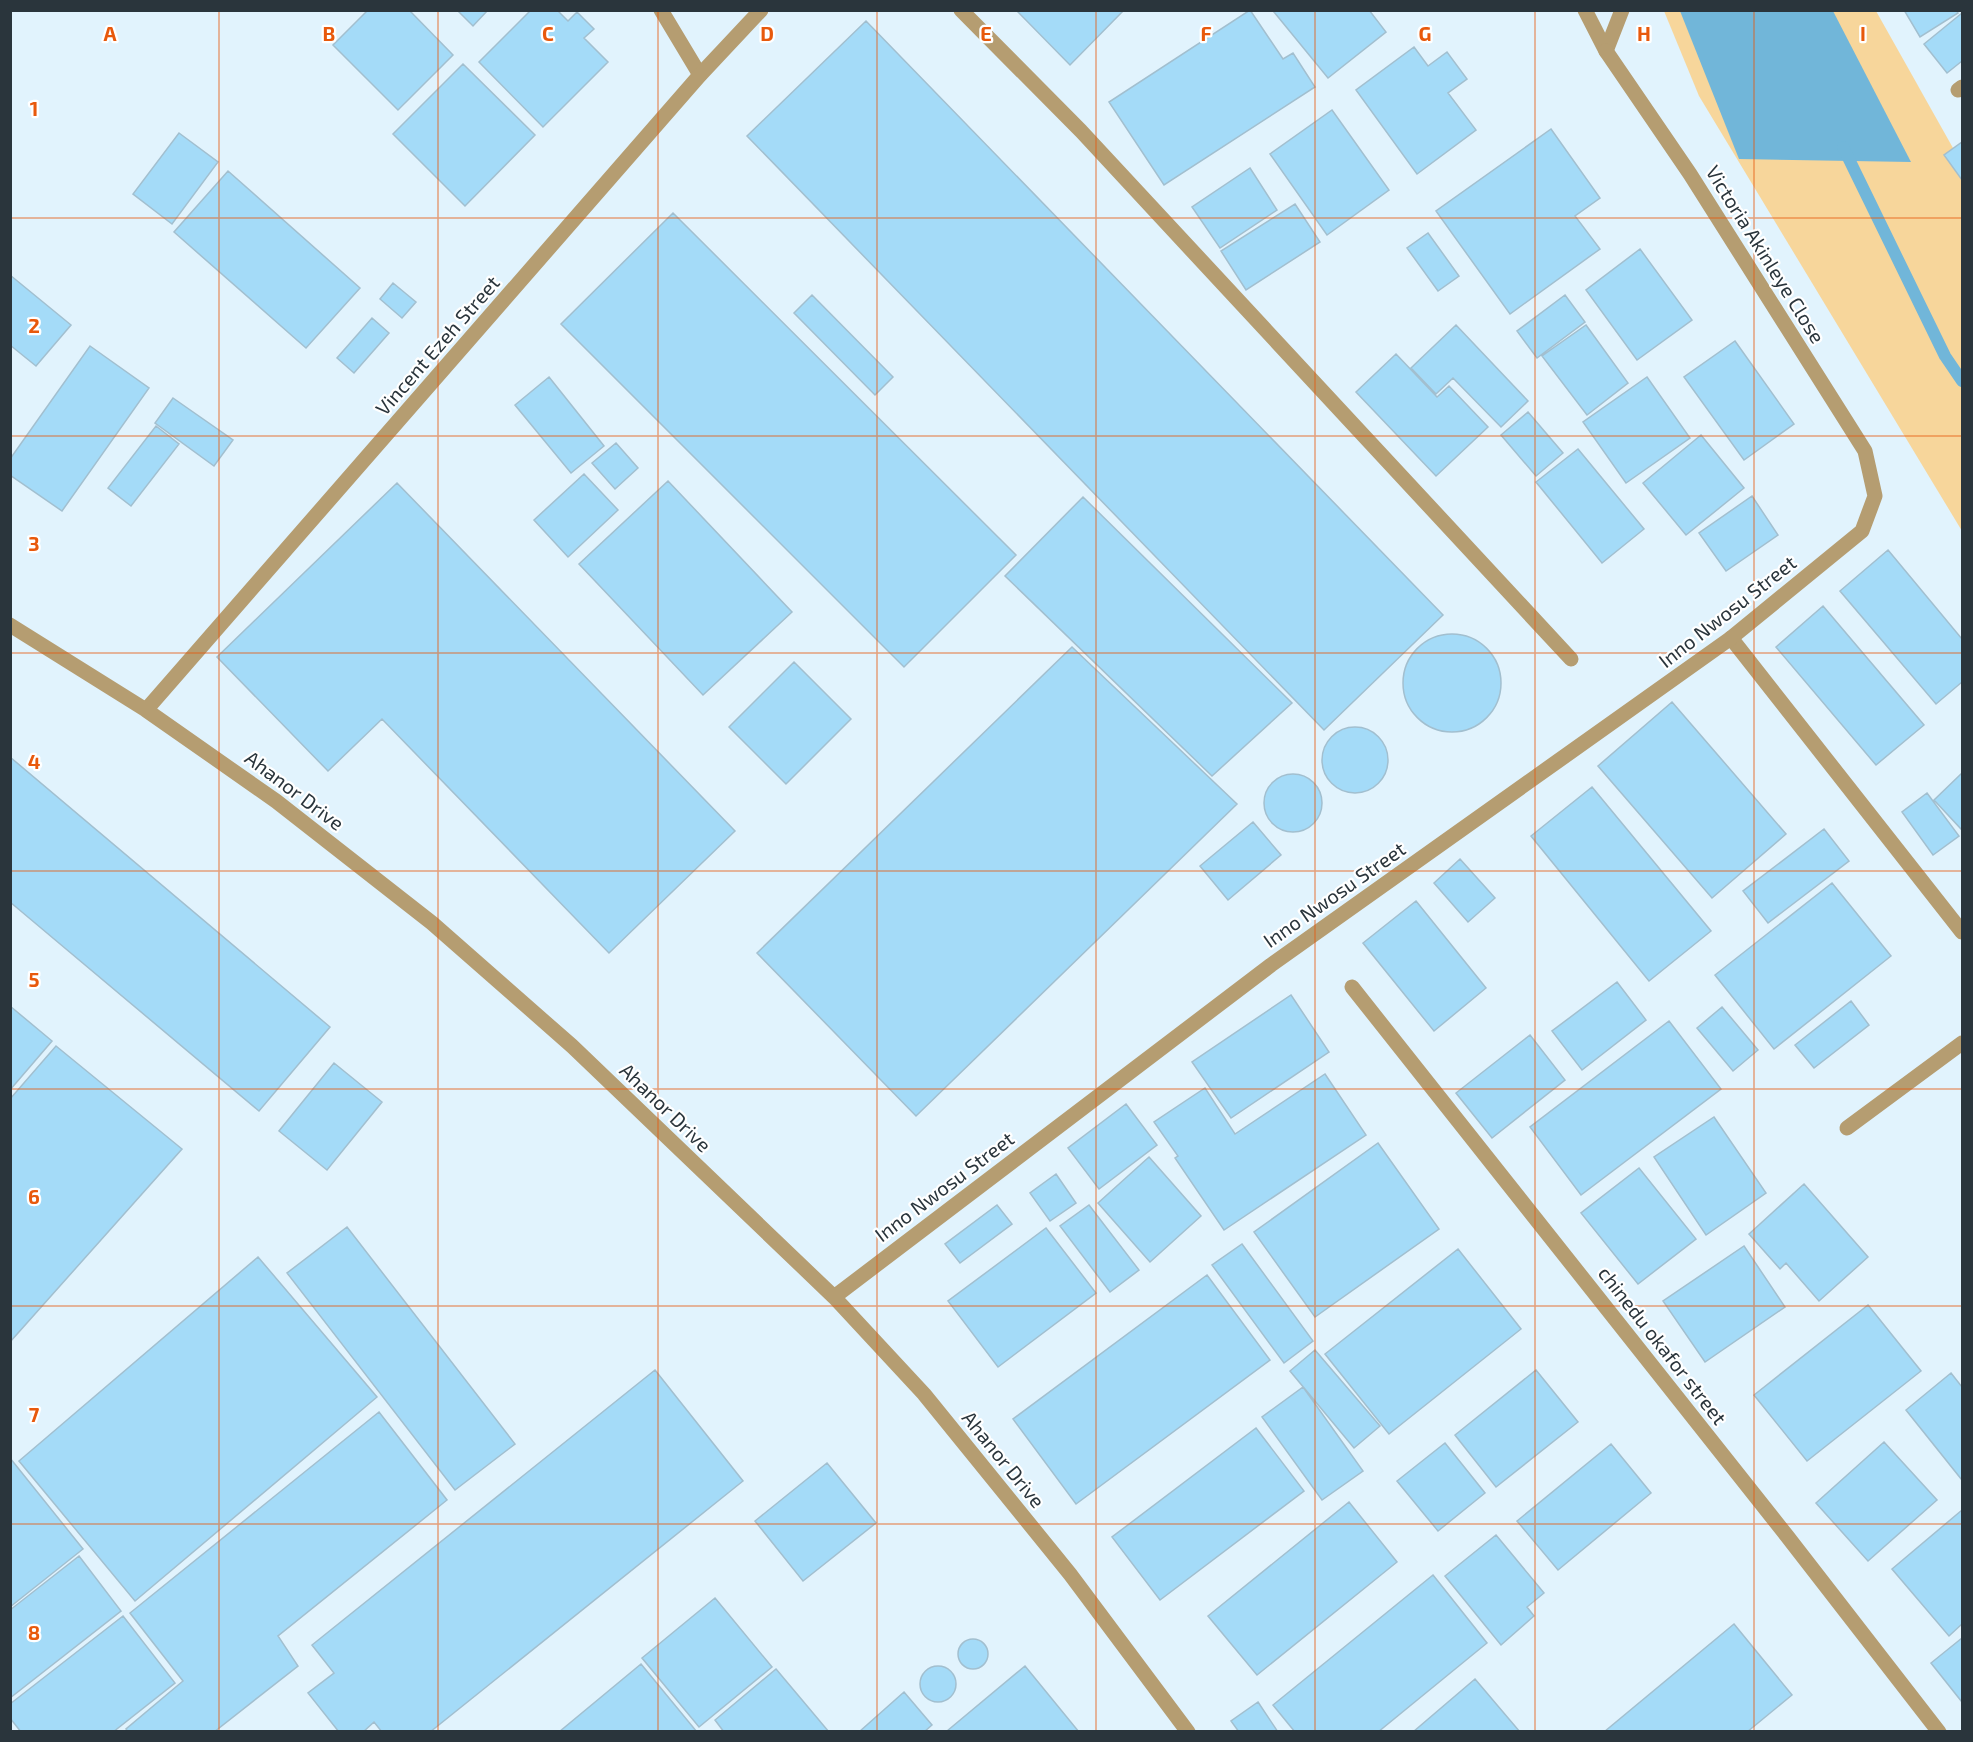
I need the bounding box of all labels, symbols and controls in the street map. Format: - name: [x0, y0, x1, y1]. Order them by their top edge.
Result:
- text: A: [103, 21, 117, 45]
- text: B: [323, 21, 335, 45]
- text: C: [542, 21, 554, 45]
- text: D: [760, 21, 774, 45]
- text: E: [980, 21, 992, 45]
- text: F: [1200, 21, 1212, 45]
- text: G: [1419, 21, 1431, 45]
- text: H: [1637, 21, 1651, 45]
- text: I: [1860, 21, 1866, 45]
- text: 1: [30, 96, 38, 120]
- street label: Victoria Akinleye Close: [1702, 161, 1830, 347]
- street label: Vincent Ezeh Street: [370, 270, 504, 420]
- text: 2: [28, 313, 40, 337]
- text: 3: [28, 531, 40, 555]
- street label: Inno Nwosu Street: [1654, 550, 1801, 672]
- street label: Ahanor Drive: [241, 745, 349, 835]
- text: 4: [28, 749, 41, 773]
- street label: Inno Nwosu Street: [1258, 836, 1410, 952]
- text: 5: [28, 967, 40, 991]
- street label: Ahanor Drive: [615, 1058, 717, 1156]
- street label: Inno Nwosu Street: [870, 1126, 1019, 1246]
- text: 6: [28, 1184, 40, 1208]
- street label: chinedu okafor street: [1594, 1261, 1732, 1429]
- text: 7: [29, 1402, 40, 1426]
- street label: Ahanor Drive: [958, 1406, 1050, 1512]
- text: 8: [28, 1620, 40, 1644]

